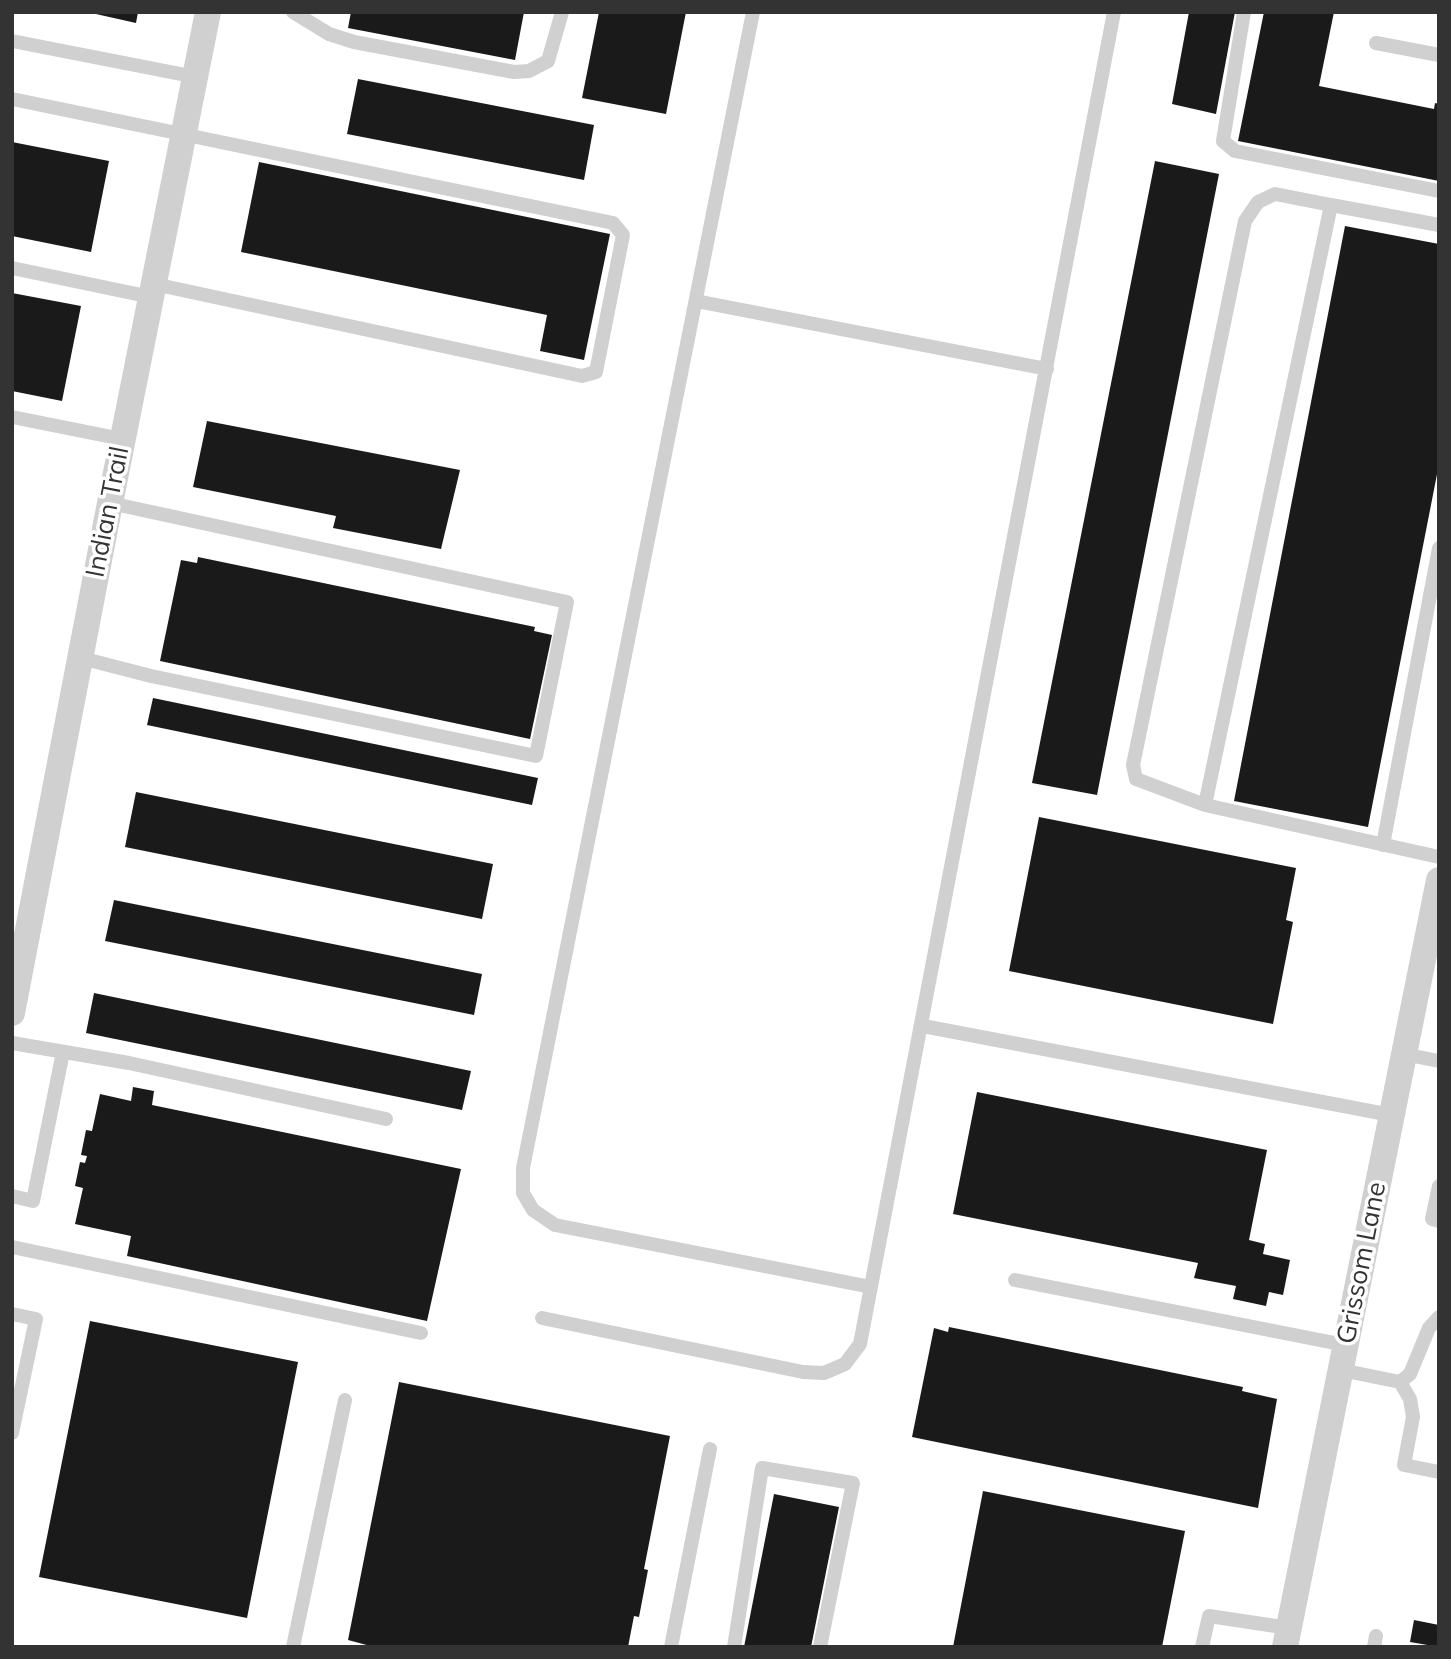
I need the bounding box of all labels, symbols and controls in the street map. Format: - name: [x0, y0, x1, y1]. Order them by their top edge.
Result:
- street label: Indian Trail: [80, 444, 136, 580]
- street label: Grissom Lane: [1331, 1180, 1393, 1346]

